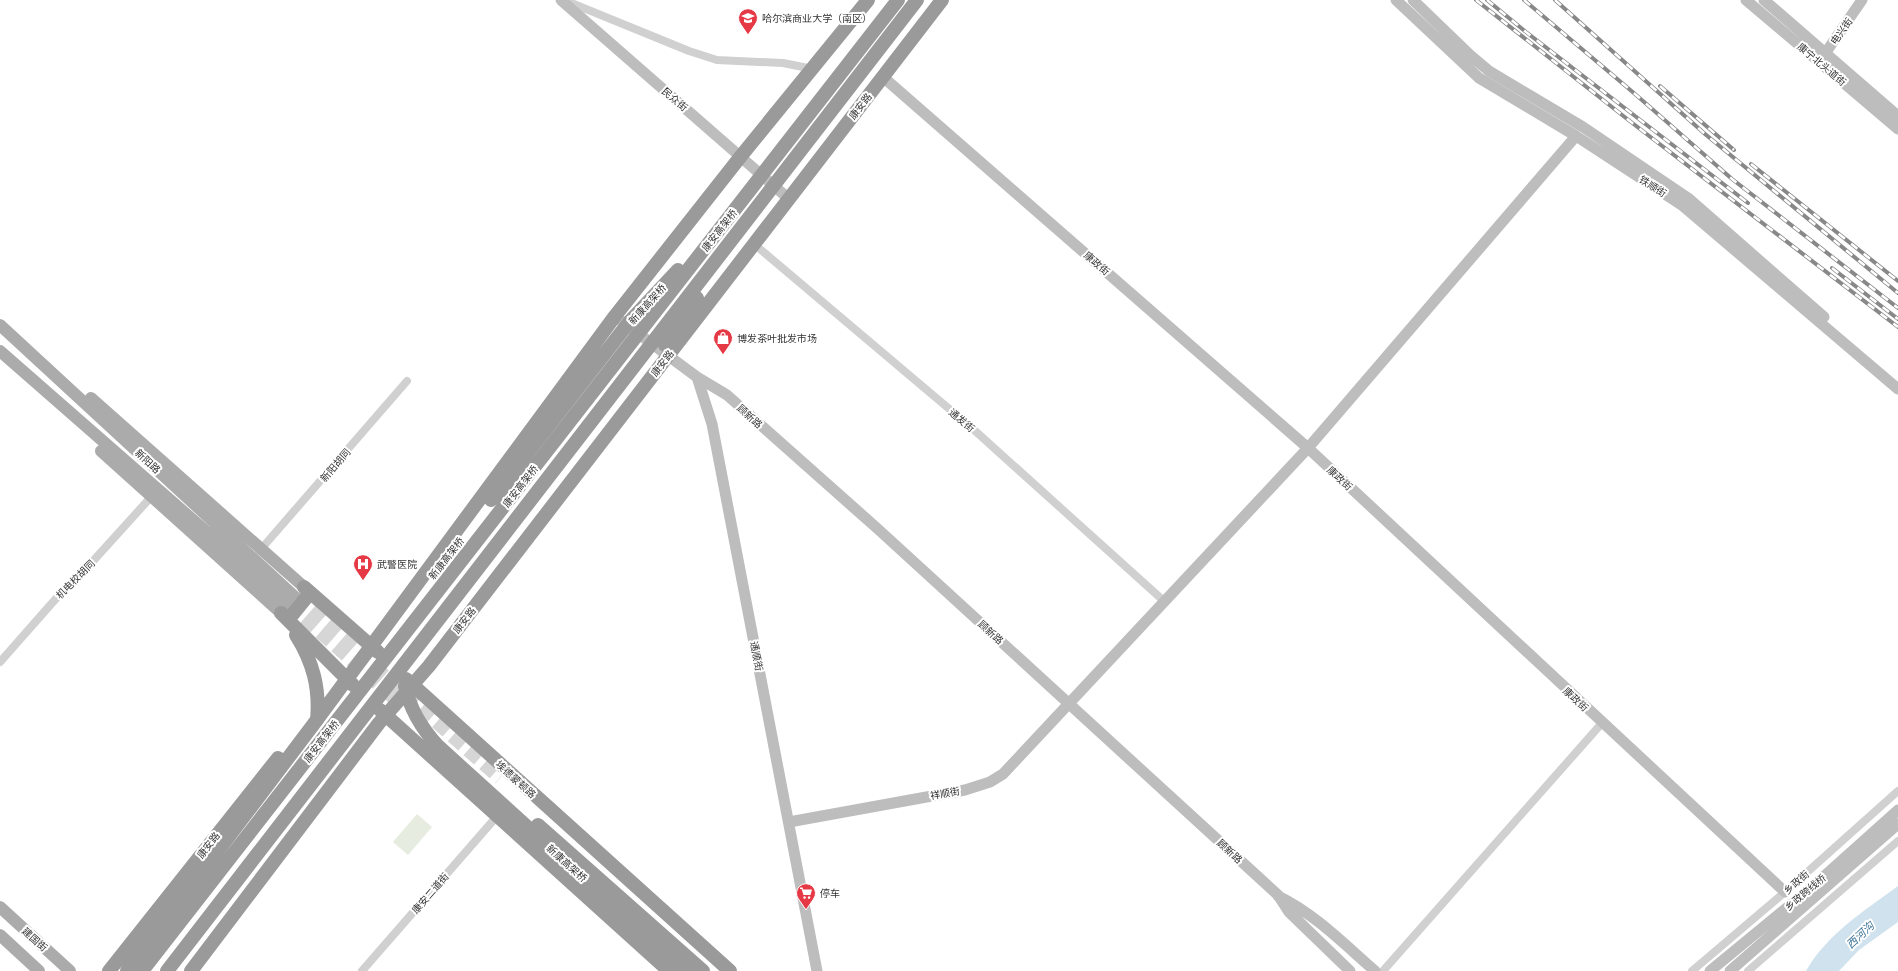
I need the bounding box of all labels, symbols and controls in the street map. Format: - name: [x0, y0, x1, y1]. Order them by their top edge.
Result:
- school or university icon: 哈尔滨商业大学（南区）: [737, 7, 759, 35]
- place label: 哈尔滨商业大学（南区）: [762, 13, 872, 25]
- street label: 电兴街: [1828, 16, 1855, 47]
- street label: 康宁北头道街: [1795, 41, 1848, 89]
- street label: 民众街: [659, 85, 690, 114]
- street label: 康安路: [847, 91, 875, 122]
- street label: 铁顺街: [1637, 174, 1668, 200]
- street label: 康安高架桥: [700, 207, 740, 254]
- street label: 康政街: [1081, 249, 1112, 278]
- street label: 新康高架桥: [627, 282, 669, 327]
- shop icon: 博发茶叶批发市场: [712, 327, 734, 355]
- place label: 博发茶叶批发市场: [737, 333, 817, 345]
- street label: 康安路: [649, 348, 677, 379]
- street label: 顾新路: [734, 402, 764, 431]
- street label: 通发街: [946, 407, 977, 435]
- street label: 新阳路: [132, 447, 162, 476]
- street label: 新阳胡同: [318, 447, 353, 485]
- street label: 康安高架桥: [501, 463, 541, 510]
- street label: 康政街: [1324, 464, 1354, 493]
- street label: 新康高架桥: [427, 535, 467, 582]
- hospital icon: 武警医院: [352, 553, 374, 581]
- street label: 机电校胡同: [54, 558, 98, 602]
- place label: 武警医院: [377, 559, 417, 571]
- street label: 康安路: [451, 605, 479, 636]
- street label: 顾新路: [975, 618, 1005, 647]
- street label: 通顺街: [747, 640, 765, 672]
- street label: 康政街: [1560, 685, 1590, 714]
- street label: 康安高架桥: [302, 718, 342, 765]
- street label: 埃德蒙顿路: [493, 759, 538, 801]
- street label: 祥顺街: [929, 785, 961, 802]
- street label: 康安路: [195, 830, 223, 861]
- street label: 顾新路: [1214, 837, 1244, 866]
- street label: 新康高架桥: [544, 843, 589, 885]
- street label: 乡政街: [1782, 868, 1812, 897]
- street label: 康安二道街: [410, 871, 452, 916]
- street label: 乡政跨线桥: [1783, 872, 1829, 913]
- supermarket icon: 停车: [795, 882, 817, 910]
- place label: 停车: [820, 888, 840, 900]
- water label: 西河沟: [1844, 919, 1878, 951]
- street label: 建国街: [19, 925, 49, 954]

